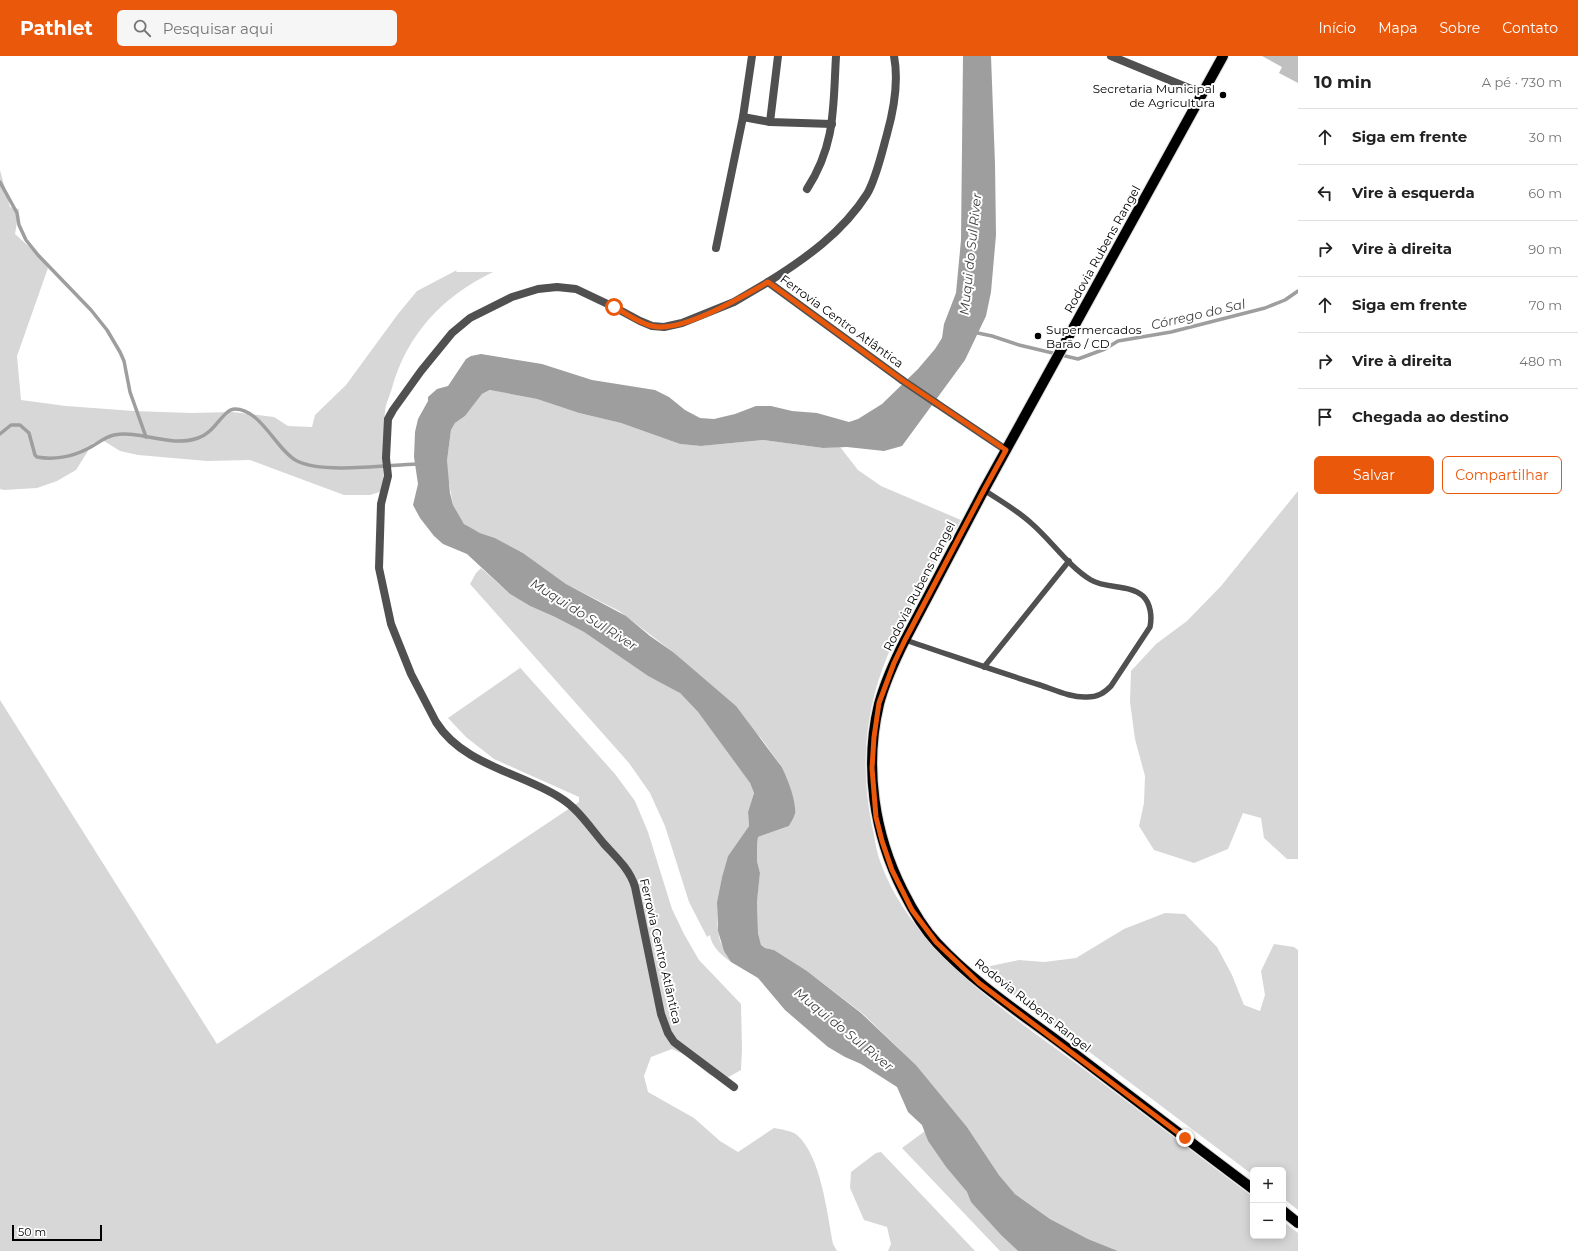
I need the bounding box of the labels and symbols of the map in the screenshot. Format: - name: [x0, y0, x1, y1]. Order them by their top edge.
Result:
- place label: Secretaria Municipal de Agricultura: [1093, 81, 1215, 110]
- marker: Secretaria Municipal de Agricultura: [1218, 90, 1228, 100]
- street label: Rodovia Rubens Rangel: [1061, 183, 1143, 315]
- water label: Muqui do Sul River: [956, 192, 984, 316]
- street label: Ferrovia Centro Atlântica: [777, 271, 907, 371]
- water label: Córrego do Sal: [1149, 295, 1247, 333]
- route start: [605, 298, 623, 316]
- place label: Supermercados Barão / CD: [1046, 322, 1142, 351]
- marker: Supermercados Barão / CD: [1033, 331, 1043, 341]
- street label: Rodovia Rubens Rangel: [880, 519, 958, 653]
- water label: Muqui do Sul River: [528, 575, 641, 654]
- street label: Ferrovia Centro Atlântica: [637, 877, 685, 1025]
- street label: Rodovia Rubens Rangel: [972, 955, 1094, 1055]
- water label: Muqui do Sul River: [791, 984, 897, 1074]
- route end: [1176, 1129, 1194, 1147]
- scale bar: [12, 1223, 102, 1242]

